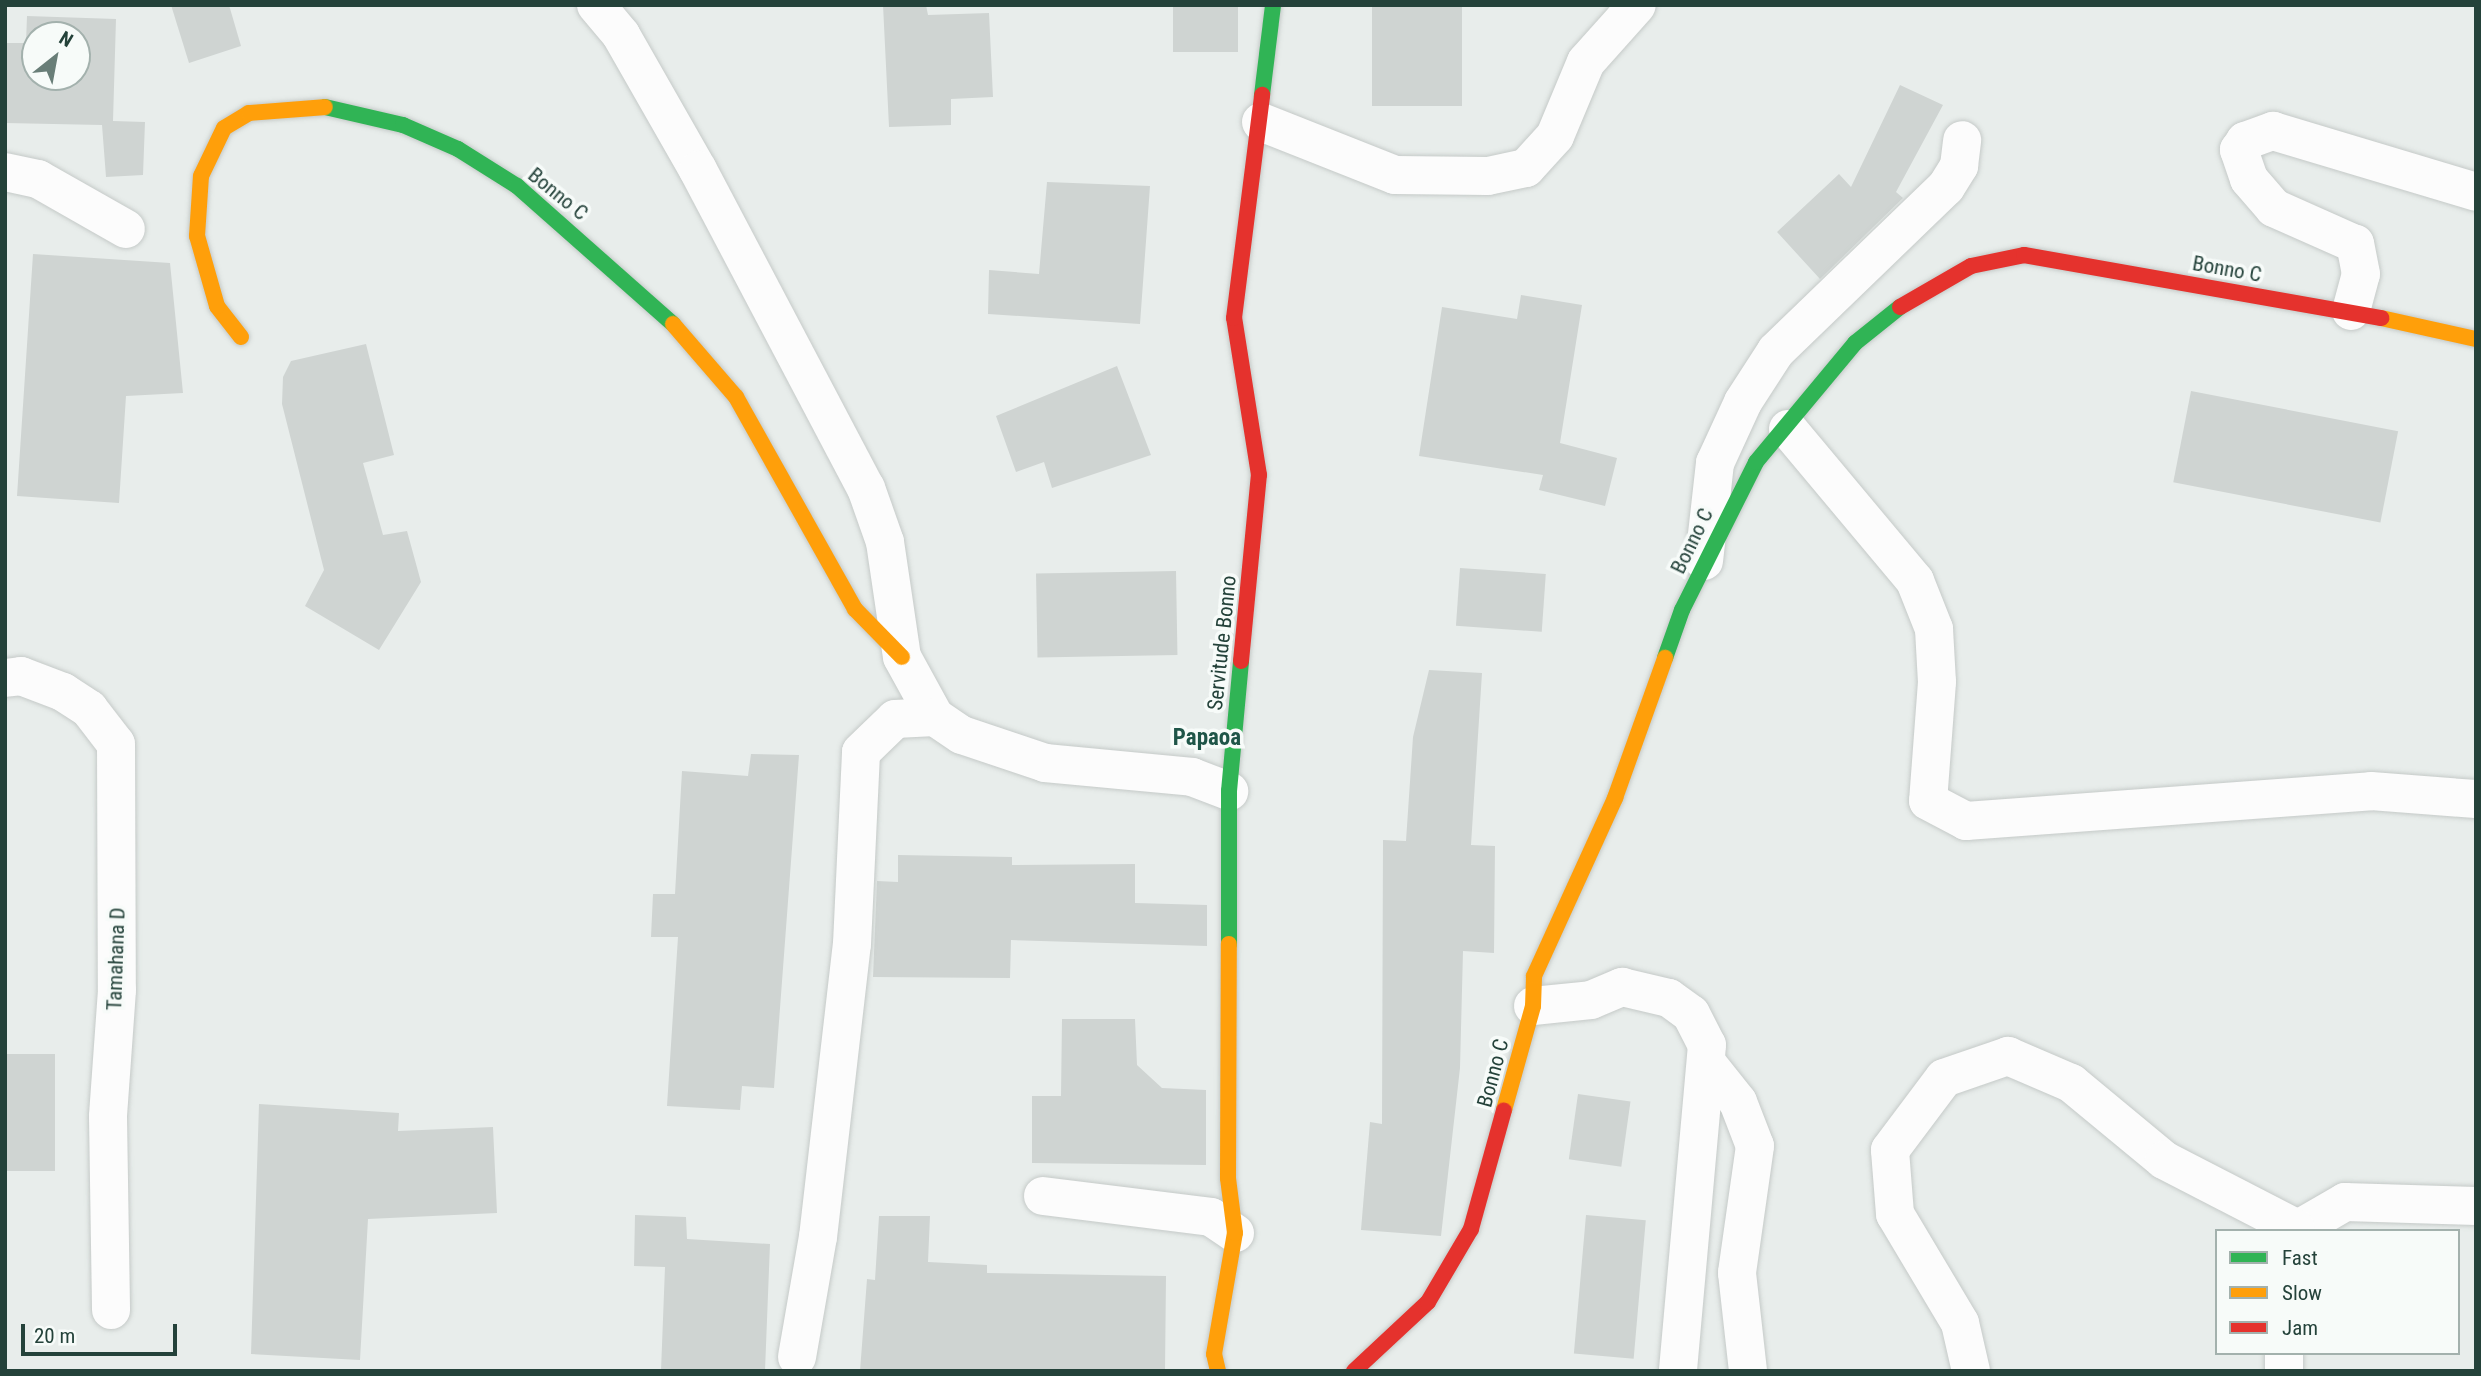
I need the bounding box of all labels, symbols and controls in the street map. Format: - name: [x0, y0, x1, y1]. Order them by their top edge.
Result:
- north arrow: [21, 21, 91, 91]
- text: N: [55, 26, 77, 52]
- street label: Bonno C: [523, 162, 593, 226]
- street label: Bonno C: [2191, 251, 2263, 287]
- street label: Bonno C: [1665, 504, 1719, 578]
- street label: Servitude Bonno: [1202, 574, 1242, 712]
- district label: Papaoa: [1173, 724, 1241, 752]
- street label: Tamahana D: [102, 907, 130, 1011]
- street label: Bonno C: [1472, 1036, 1514, 1110]
- legend: [2215, 1229, 2460, 1355]
- text: Fast: [2282, 1246, 2318, 1270]
- text: Slow: [2282, 1281, 2322, 1305]
- scale bar: [24, 1310, 180, 1354]
- text: Jam: [2282, 1316, 2318, 1340]
- text: 20 m: [34, 1324, 75, 1348]

